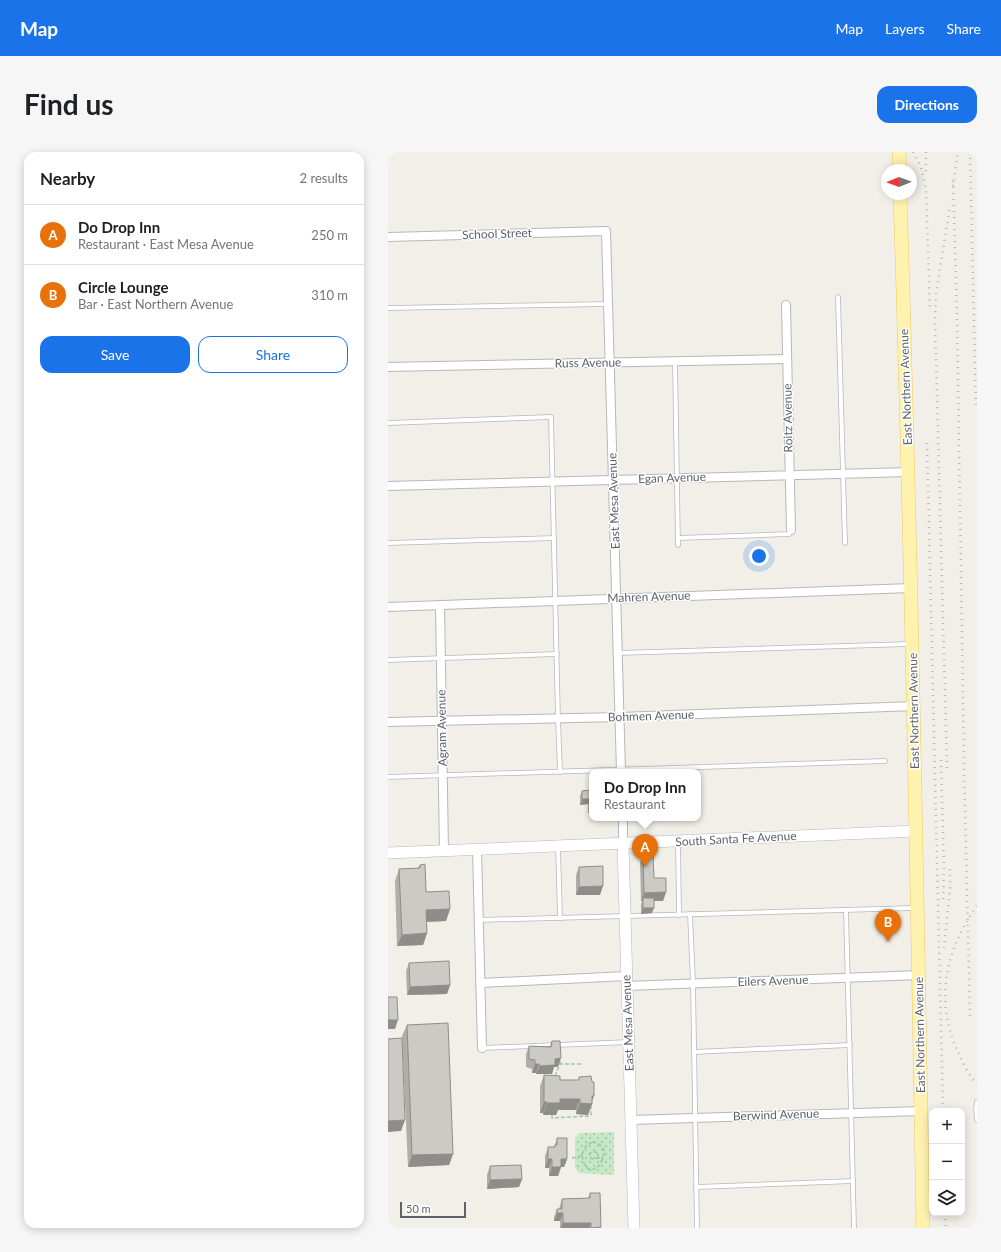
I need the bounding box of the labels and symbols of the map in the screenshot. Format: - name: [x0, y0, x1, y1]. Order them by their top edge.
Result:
- north arrow: [881, 164, 917, 200]
- street label: School Street: [462, 225, 533, 242]
- street label: East Northern Avenue: [896, 329, 915, 445]
- street label: Russ Avenue: [554, 354, 621, 371]
- street label: Roitz Avenue: [779, 383, 796, 453]
- street label: East Mesa Avenue: [604, 453, 623, 549]
- street label: Egan Avenue: [638, 469, 706, 486]
- your location: [749, 546, 769, 566]
- street label: Mahren Avenue: [607, 588, 691, 605]
- street label: East Northern Avenue: [905, 653, 922, 769]
- street label: Agram Avenue: [433, 689, 450, 767]
- street label: Bohmen Avenue: [608, 706, 694, 725]
- street label: South Santa Fe Avenue: [675, 828, 797, 849]
- pin: A: [632, 834, 658, 867]
- pin: B: [875, 909, 901, 942]
- street label: Eilers Avenue: [737, 972, 809, 989]
- street label: East Mesa Avenue: [618, 975, 637, 1071]
- street label: East Northern Avenue: [911, 977, 928, 1093]
- street label: Berwind Avenue: [732, 1105, 819, 1124]
- scale bar: [400, 1200, 466, 1219]

